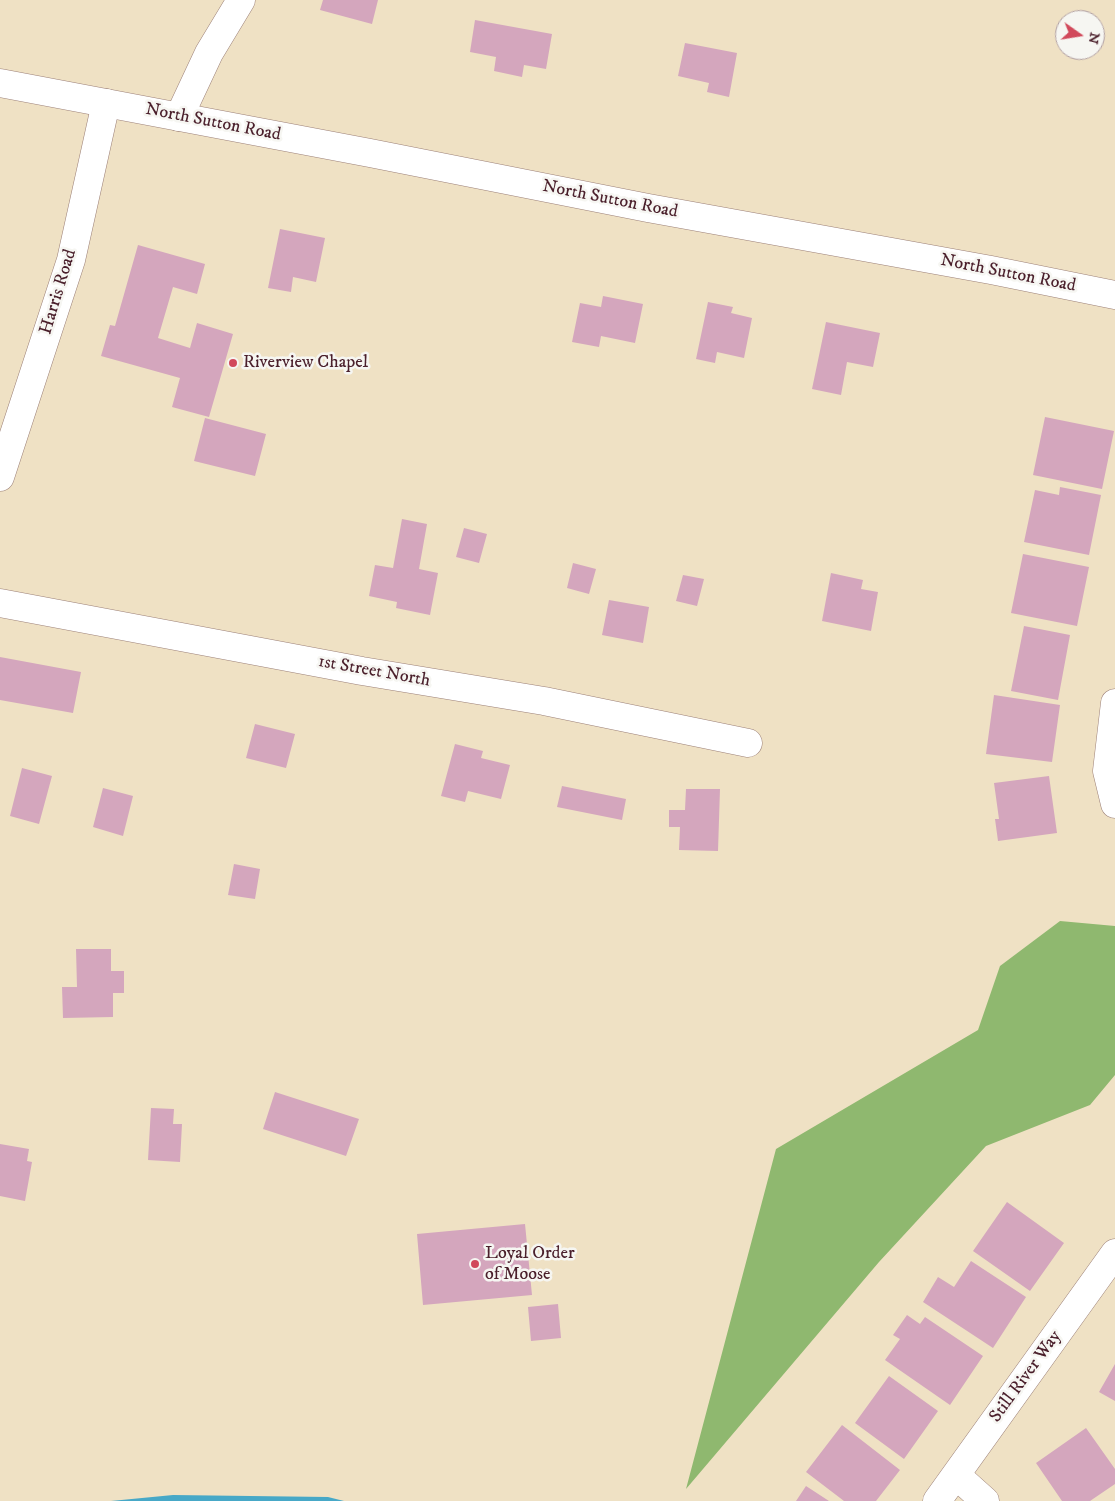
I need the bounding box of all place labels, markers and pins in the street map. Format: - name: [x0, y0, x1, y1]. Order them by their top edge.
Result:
- place label: Riverview Chapel: [243, 352, 368, 374]
- marker: Riverview Chapel: [227, 357, 239, 369]
- place label: Loyal Order of Moose: [485, 1243, 575, 1286]
- marker: Loyal Order of Moose: [469, 1258, 481, 1270]

